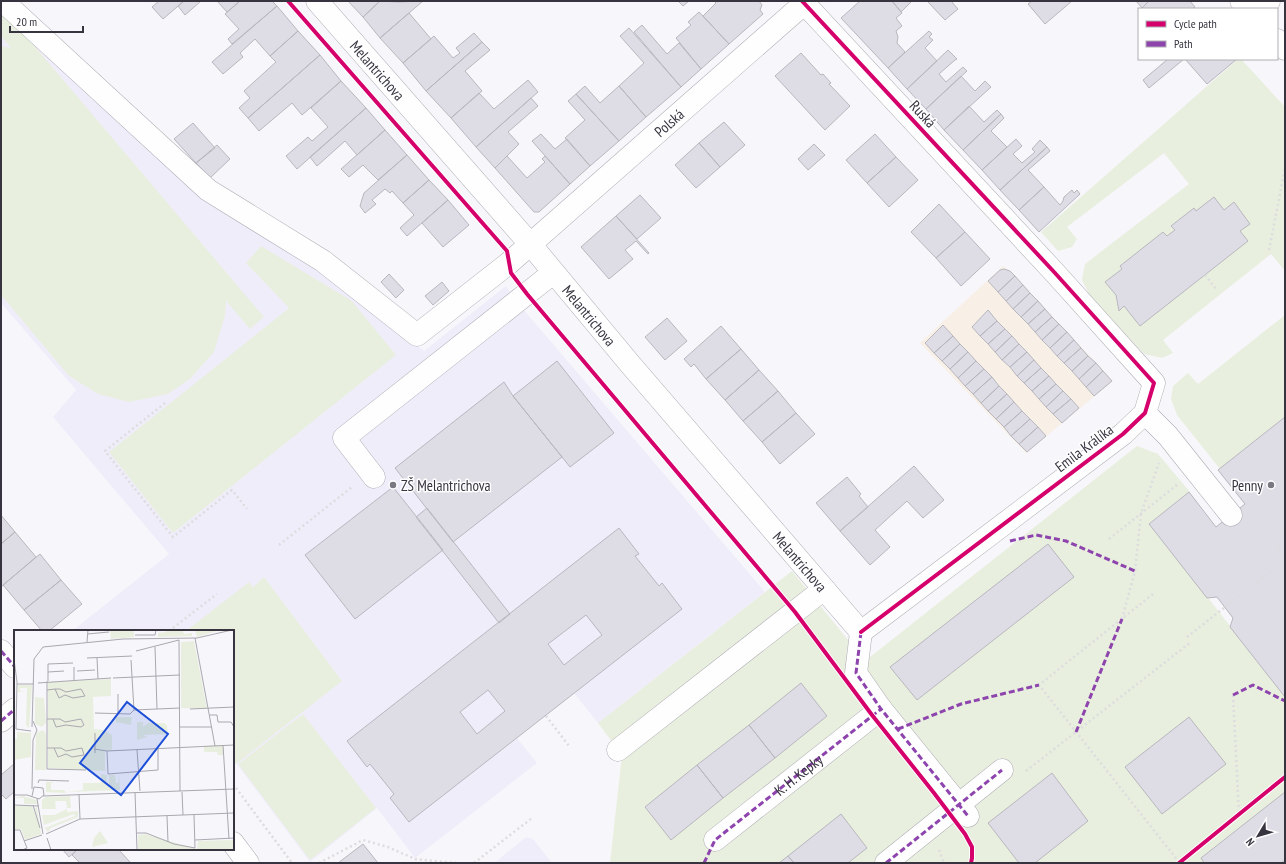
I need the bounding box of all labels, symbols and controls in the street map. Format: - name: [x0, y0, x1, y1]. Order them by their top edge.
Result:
- scale bar: [10, 8, 83, 34]
- legend: [1138, 8, 1278, 60]
- text: 20 m: [16, 14, 37, 29]
- text: Cycle path: [1174, 16, 1217, 31]
- street label: Melantrichova: [346, 36, 409, 104]
- text: Path: [1174, 36, 1192, 51]
- street label: Ruská: [906, 96, 940, 132]
- street label: Polská: [650, 104, 688, 141]
- street label: Melantrichova: [559, 281, 620, 350]
- street label: Emila Králíka: [1051, 420, 1117, 476]
- place label: ZŠ Melantrichova: [401, 476, 491, 495]
- place label: Penny: [1232, 476, 1263, 495]
- marker: ZŠ Melantrichova: [388, 480, 398, 490]
- marker: Penny: [1266, 480, 1276, 490]
- street label: Melantrichova: [769, 527, 831, 595]
- inset map: [14, 630, 234, 850]
- street label: K. H. Kepky: [770, 749, 826, 799]
- north arrow: [1238, 816, 1278, 856]
- text: N: [1243, 835, 1257, 849]

